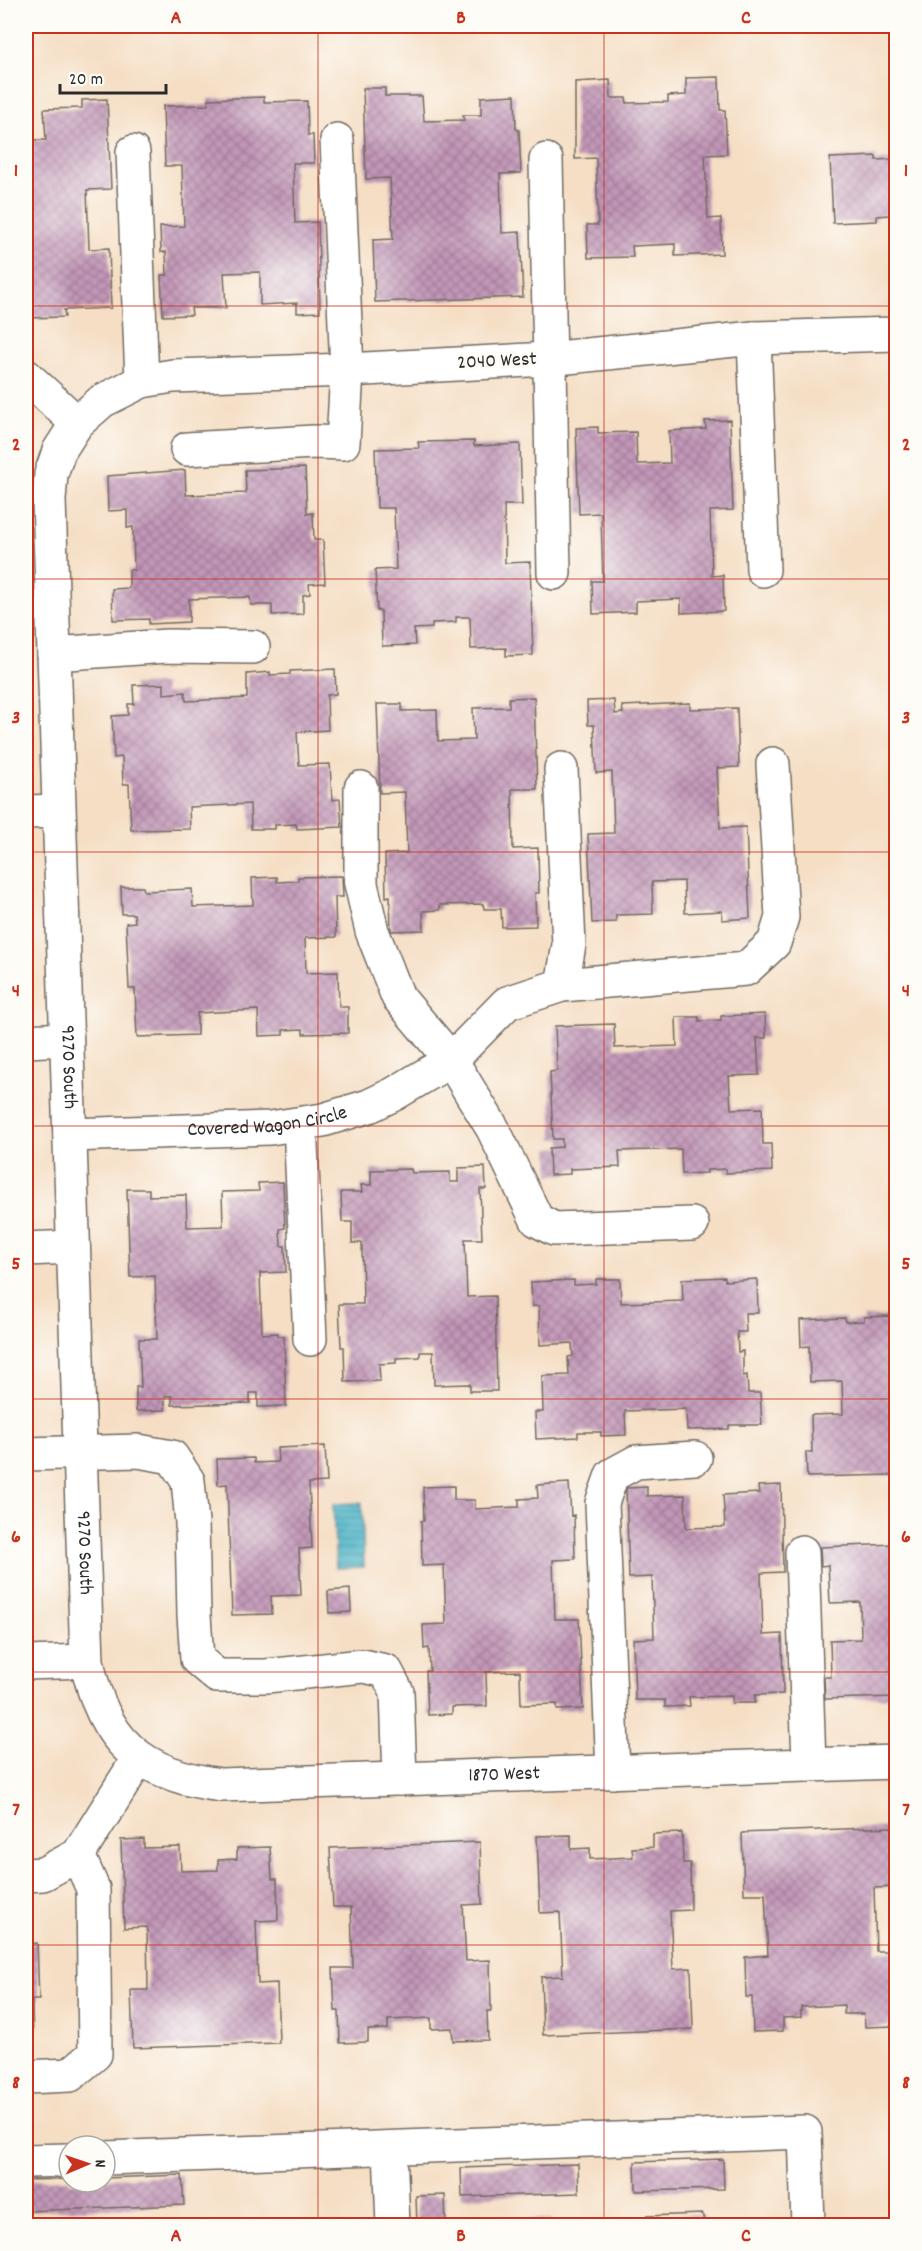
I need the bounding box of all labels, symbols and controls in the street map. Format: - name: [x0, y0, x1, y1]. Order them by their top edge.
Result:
- text: A: [171, 5, 182, 33]
- text: B: [456, 5, 466, 33]
- text: C: [741, 5, 751, 33]
- scale bar: [60, 57, 166, 95]
- text: 20 m: [69, 68, 103, 93]
- text: 1: [14, 158, 18, 186]
- text: 1: [904, 158, 908, 186]
- street label: 2040 West: [457, 346, 537, 378]
- text: 2: [12, 432, 20, 460]
- text: 2: [902, 432, 910, 460]
- text: 3: [12, 705, 20, 733]
- text: 3: [902, 705, 910, 733]
- text: 4: [12, 978, 20, 1006]
- text: 4: [902, 978, 910, 1006]
- street label: 9270 South: [52, 1025, 83, 1109]
- street label: Covered Wagon Circle: [187, 1099, 351, 1145]
- text: 5: [11, 1251, 21, 1279]
- text: 5: [901, 1251, 911, 1279]
- street label: 9270 South: [68, 1510, 99, 1595]
- text: 6: [11, 1524, 21, 1552]
- text: 6: [901, 1524, 911, 1552]
- street label: 1870 West: [468, 1760, 540, 1791]
- text: 7: [12, 1797, 20, 1825]
- text: 7: [902, 1797, 910, 1825]
- text: 8: [12, 2070, 20, 2098]
- text: 8: [902, 2070, 910, 2098]
- north arrow: [57, 2134, 117, 2194]
- text: N: [88, 2159, 111, 2168]
- text: A: [171, 2223, 182, 2251]
- text: B: [456, 2223, 466, 2251]
- text: C: [741, 2223, 751, 2251]

